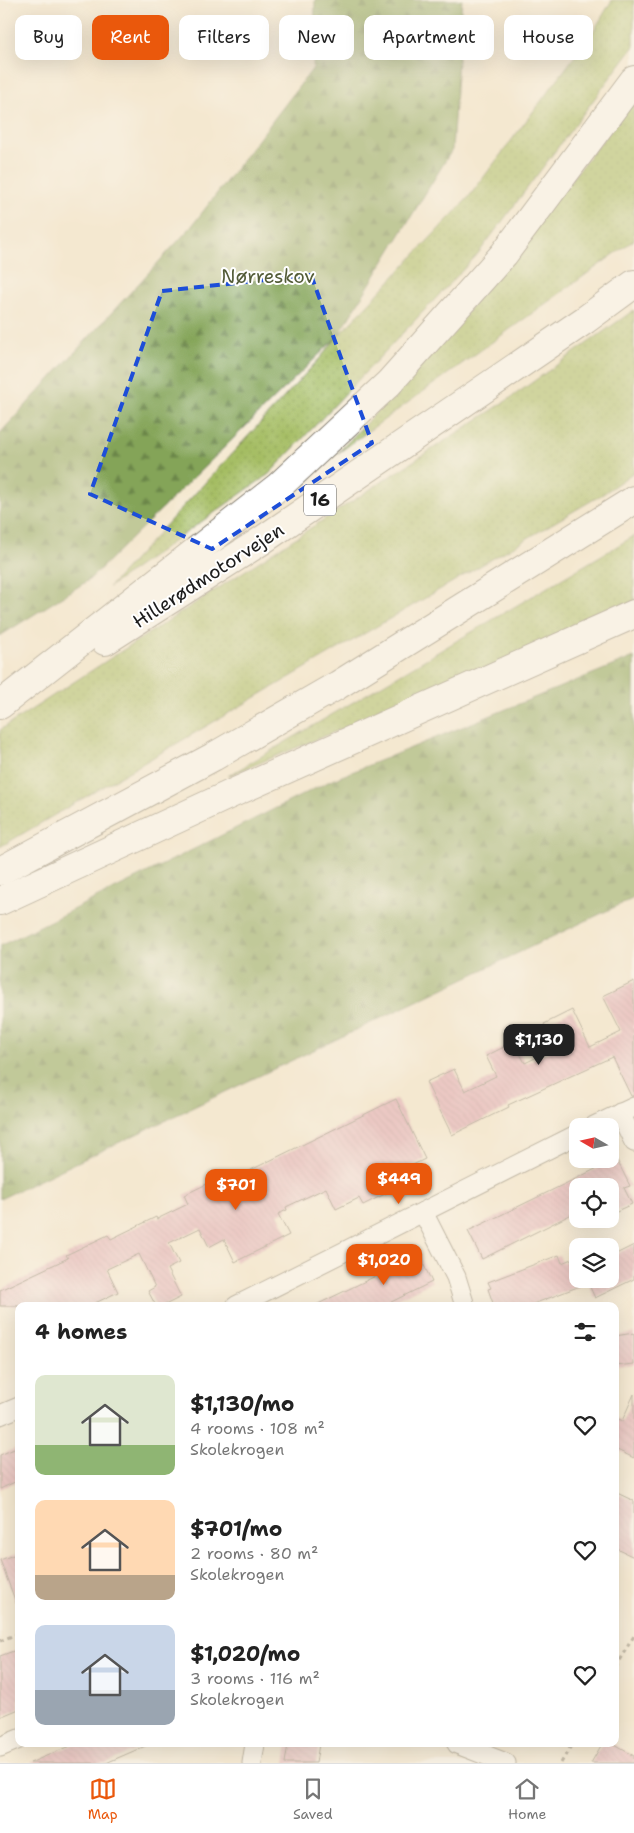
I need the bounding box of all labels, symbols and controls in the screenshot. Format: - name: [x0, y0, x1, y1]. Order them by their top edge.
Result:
- chip: Buy: [15, 15, 82, 60]
- chip: Rent: [92, 15, 169, 60]
- chip: Filters: [179, 15, 269, 60]
- chip: New: [279, 15, 354, 60]
- chip: Apartment: [364, 15, 494, 60]
- chip: House: [504, 15, 593, 60]
- park label: Nørreskov: [221, 264, 315, 289]
- road number: 16: [304, 484, 336, 516]
- street label: Hillerødmotorvejen: [128, 517, 289, 634]
- pin: $1,130: [498, 1024, 580, 1066]
- text: $1,130: [514, 1029, 564, 1050]
- north arrow: [569, 1118, 619, 1168]
- map controls: [569, 1118, 619, 1288]
- pin: $449: [369, 1162, 429, 1205]
- pin: $701: [206, 1168, 266, 1211]
- text: $449: [377, 1168, 421, 1189]
- text: $701: [216, 1174, 256, 1195]
- button: locate: [569, 1178, 619, 1228]
- button: layers: [569, 1238, 619, 1288]
- pin: $1,020: [343, 1244, 425, 1286]
- text: $1,020: [357, 1249, 411, 1270]
- text: 4 homes: [35, 1318, 127, 1346]
- icon: filters: [571, 1318, 599, 1346]
- text: $1,130/mo: [190, 1390, 294, 1418]
- icon: home: [75, 1395, 135, 1455]
- icon: heart: [571, 1411, 599, 1439]
- text: 4 rooms · 108 m²: [190, 1418, 325, 1439]
- text: Skolekrogen: [190, 1439, 284, 1460]
- text: $701/mo: [190, 1515, 282, 1543]
- icon: home: [75, 1520, 135, 1580]
- icon: heart: [571, 1536, 599, 1564]
- text: 2 rooms · 80 m²: [190, 1543, 318, 1564]
- text: Skolekrogen: [190, 1564, 284, 1585]
- text: $1,020/mo: [190, 1640, 300, 1668]
- icon: home: [75, 1645, 135, 1705]
- icon: heart: [571, 1661, 599, 1689]
- text: 3 rooms · 116 m²: [190, 1668, 320, 1689]
- text: Skolekrogen: [190, 1689, 284, 1710]
- tab: Map: [88, 1775, 118, 1823]
- tab: Saved: [293, 1775, 333, 1823]
- tab: Home: [508, 1775, 546, 1823]

